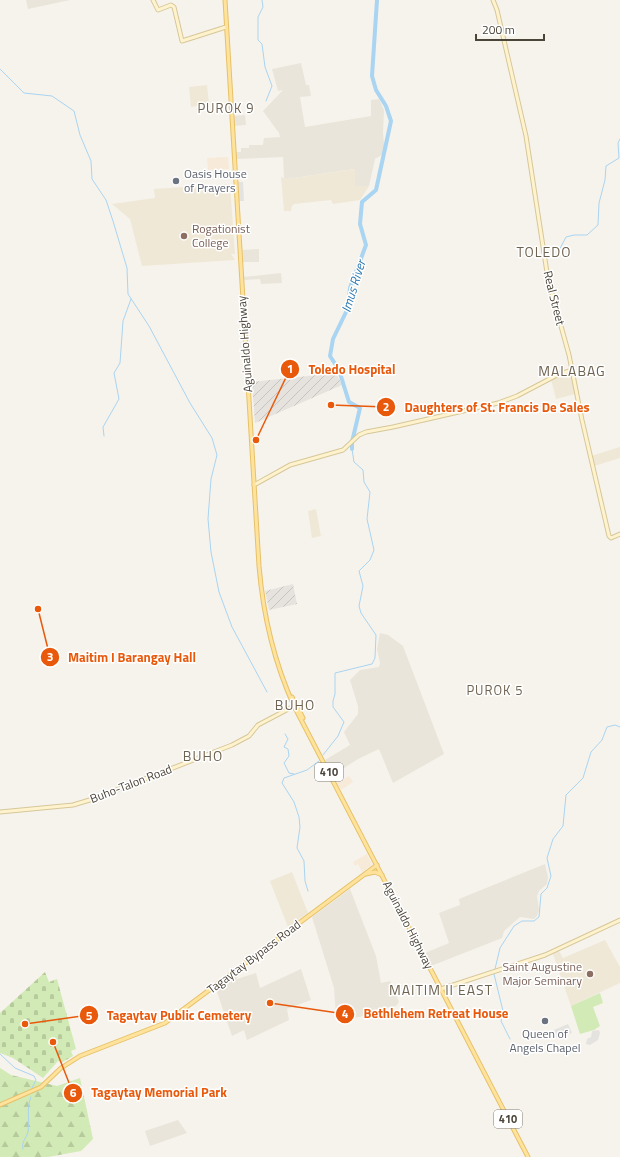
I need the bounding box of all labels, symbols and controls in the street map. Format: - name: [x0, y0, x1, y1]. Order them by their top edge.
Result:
- scale bar: [476, 16, 544, 42]
- text: 200 m: [482, 20, 515, 39]
- district label: PUROK 9: [197, 98, 255, 118]
- place label: Oasis House of Prayers: [184, 164, 247, 197]
- marker: Oasis House of Prayers: [171, 176, 181, 186]
- place label: Rogationist College: [192, 219, 251, 252]
- marker: Rogationist College: [179, 231, 189, 241]
- district label: TOLEDO: [516, 241, 572, 262]
- water label: Imus River: [336, 256, 371, 315]
- street label: Real Street: [539, 269, 571, 328]
- street label: Aguinaldo Highway: [232, 295, 257, 393]
- callout: Toledo Hospital: [280, 357, 403, 382]
- text: 1: [287, 359, 293, 378]
- text: Toledo Hospital: [309, 359, 396, 379]
- district label: MALABAG: [538, 360, 606, 381]
- callout: Daughters of St. Francis De Sales: [376, 395, 597, 420]
- text: 2: [383, 397, 389, 416]
- text: Daughters of St. Francis De Sales: [404, 397, 590, 417]
- callout: Maitim I Barangay Hall: [40, 645, 204, 670]
- text: 3: [47, 647, 53, 666]
- text: Maitim I Barangay Hall: [68, 647, 196, 667]
- district label: PUROK 5: [466, 680, 524, 700]
- district label: BUHO: [275, 694, 315, 715]
- district label: BUHO: [183, 745, 223, 766]
- street label: Buho-Talon Road: [87, 759, 175, 808]
- road number: 410: [315, 763, 343, 781]
- street label: Aguinaldo Highway: [378, 877, 439, 972]
- street label: Tagaytay Bypass Road: [203, 915, 305, 998]
- place label: Saint Augustine Major Seminary: [503, 957, 582, 990]
- marker: Saint Augustine Major Seminary: [585, 969, 595, 979]
- district label: MAITIM II EAST: [389, 979, 493, 1000]
- callout: Bethlehem Retreat House: [335, 1001, 516, 1026]
- callout: Tagaytay Public Cemetery: [79, 1003, 259, 1028]
- text: Bethlehem Retreat House: [364, 1003, 509, 1023]
- text: 4: [342, 1004, 349, 1023]
- text: Tagaytay Public Cemetery: [107, 1005, 252, 1025]
- text: 5: [86, 1006, 93, 1025]
- marker: Queen of Angels Chapel: [540, 1016, 550, 1026]
- place label: Queen of Angels Chapel: [510, 1024, 580, 1057]
- callout: Tagaytay Memorial Park: [63, 1080, 235, 1105]
- text: Tagaytay Memorial Park: [91, 1082, 227, 1102]
- text: 6: [70, 1083, 77, 1102]
- road number: 410: [494, 1110, 522, 1128]

